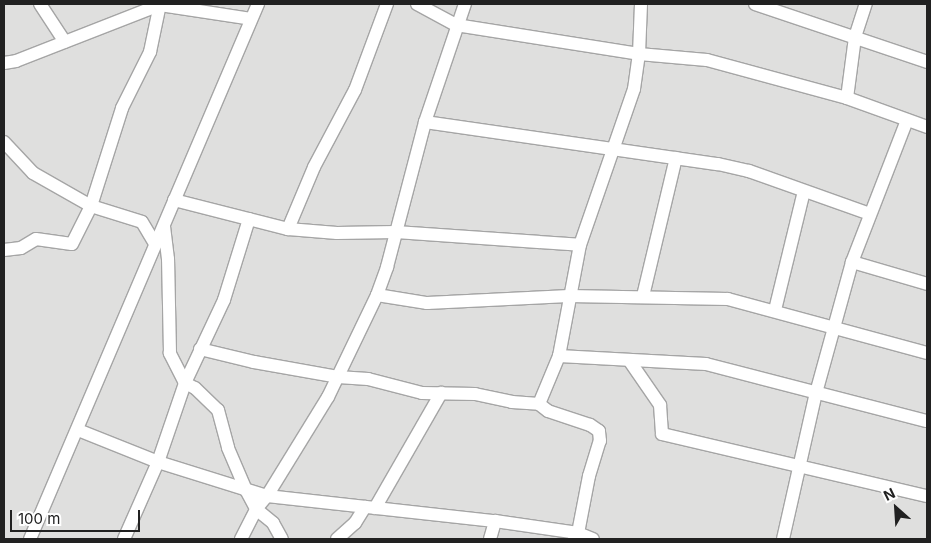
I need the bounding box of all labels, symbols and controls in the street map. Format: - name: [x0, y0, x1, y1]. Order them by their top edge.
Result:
- north arrow: [871, 483, 921, 533]
- text: N: [881, 484, 898, 504]
- scale bar: [12, 500, 142, 532]
- text: 100 m: [18, 509, 60, 528]

